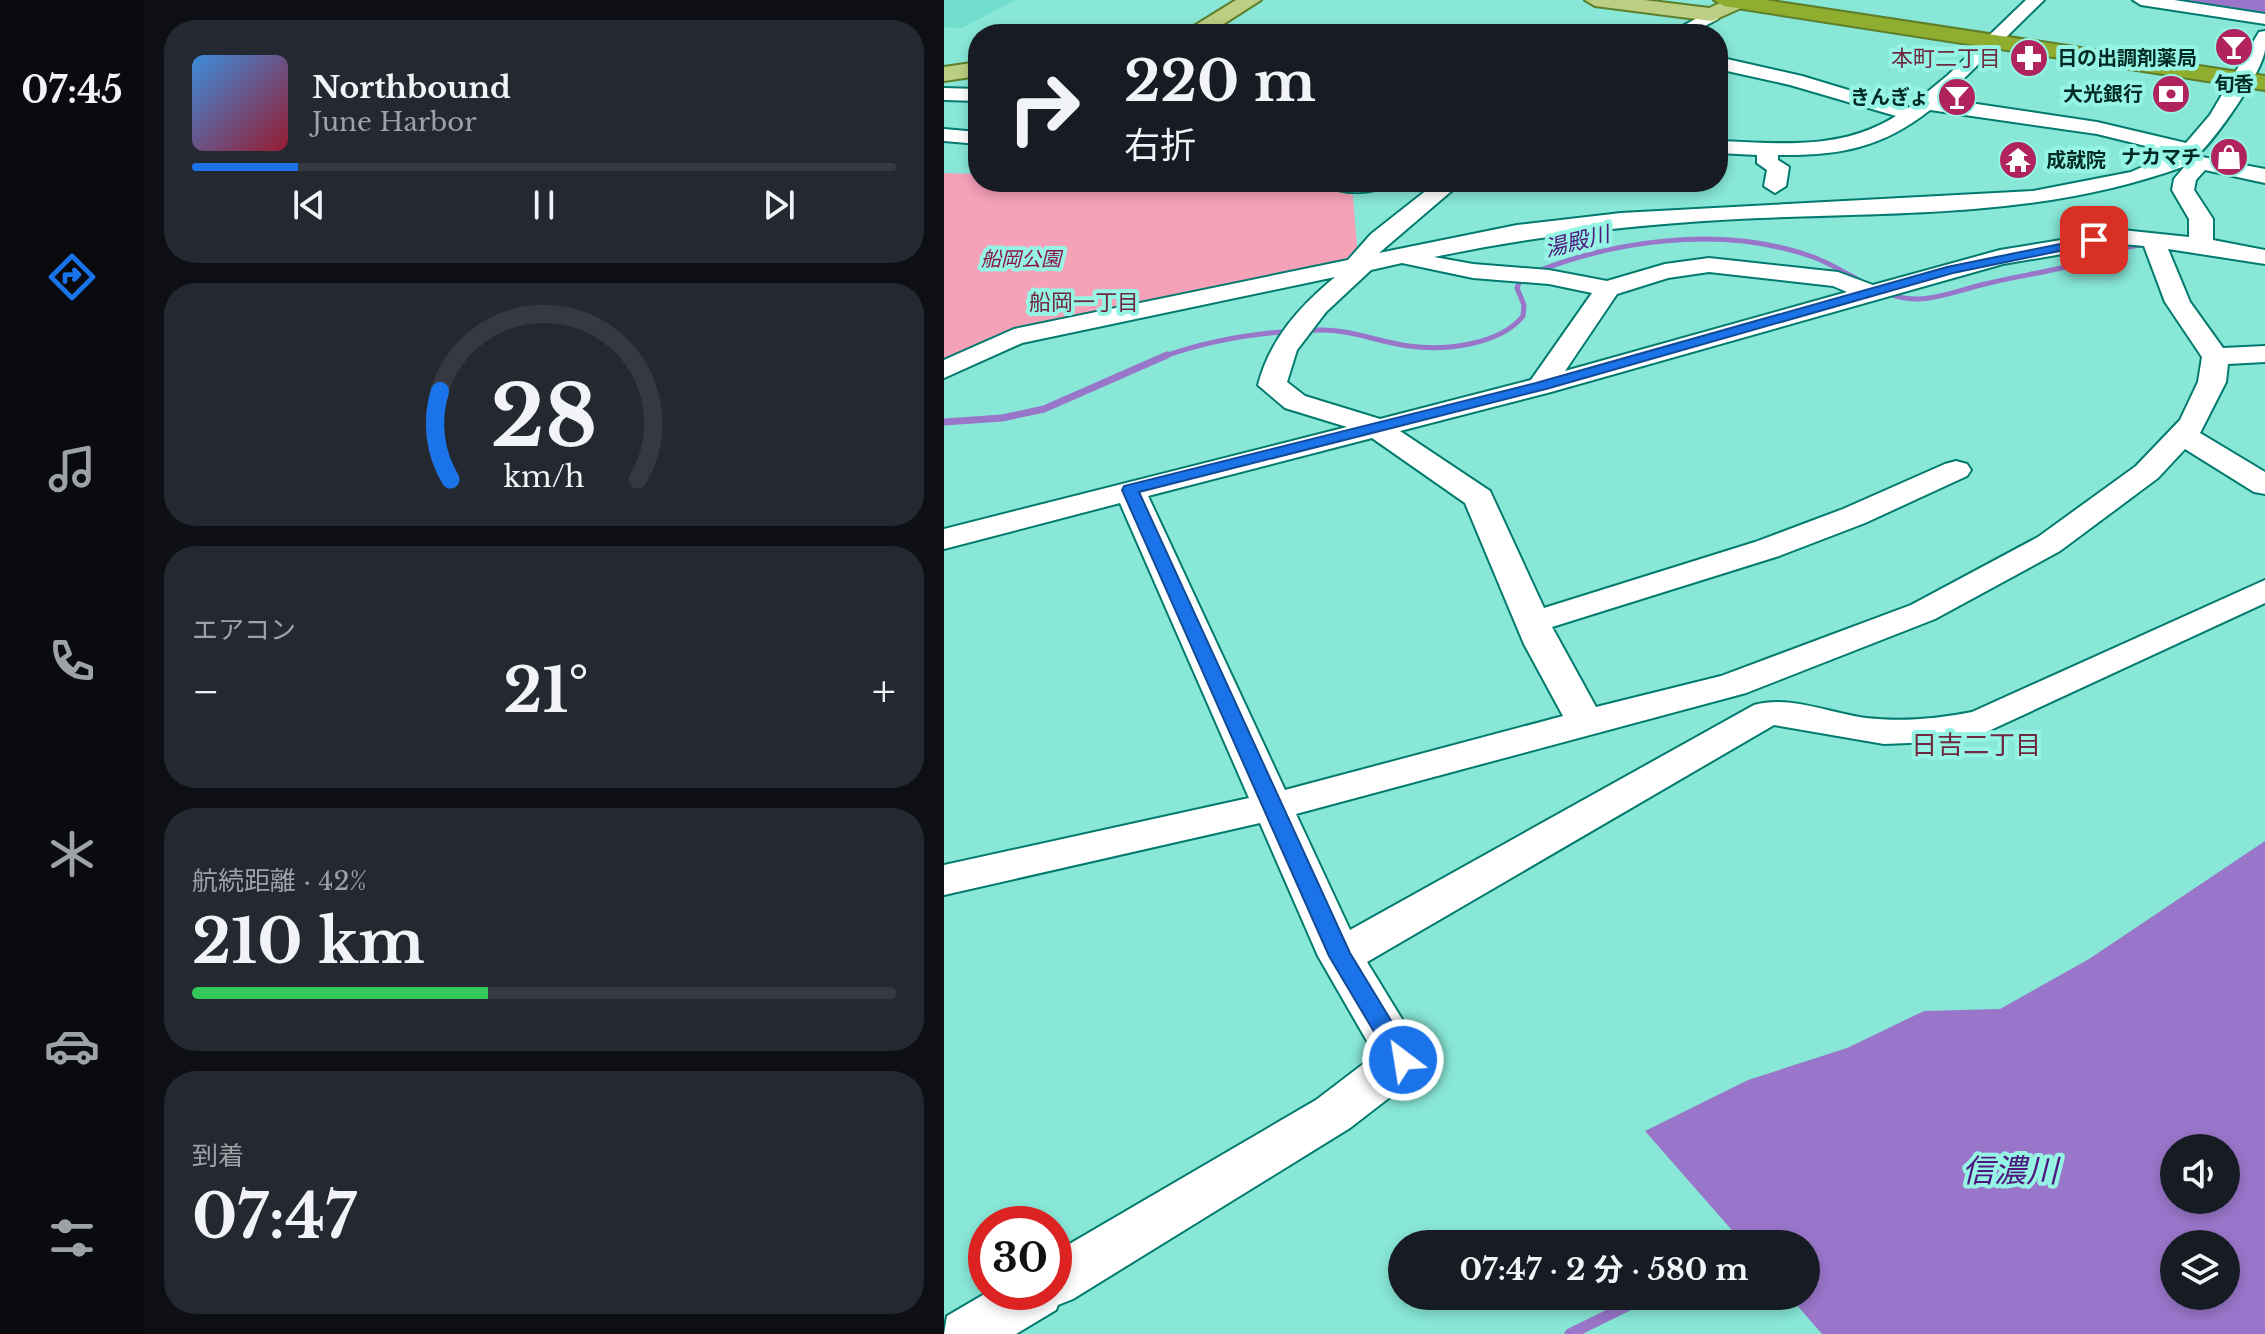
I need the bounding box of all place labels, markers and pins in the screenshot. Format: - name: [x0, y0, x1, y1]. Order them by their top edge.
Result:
- bar icon: 旬香: [2213, 26, 2255, 68]
- pharmacy icon: 日の出調剤薬局: [2008, 37, 2050, 79]
- place label: 日の出調剤薬局: [2057, 46, 2197, 70]
- place label: 旬香: [2214, 72, 2254, 96]
- bank icon: 大光銀行: [2150, 73, 2192, 115]
- bar icon: きんぎょ: [1936, 76, 1978, 118]
- place label: 大光銀行: [2063, 82, 2143, 106]
- place label: きんぎょ: [1850, 85, 1929, 109]
- shop icon: ナカマチ: [2208, 136, 2250, 178]
- temple icon: 成就院: [1997, 139, 2039, 181]
- place label: ナカマチ: [2121, 145, 2201, 169]
- place label: 成就院: [2046, 148, 2106, 172]
- pin: [2060, 206, 2128, 274]

